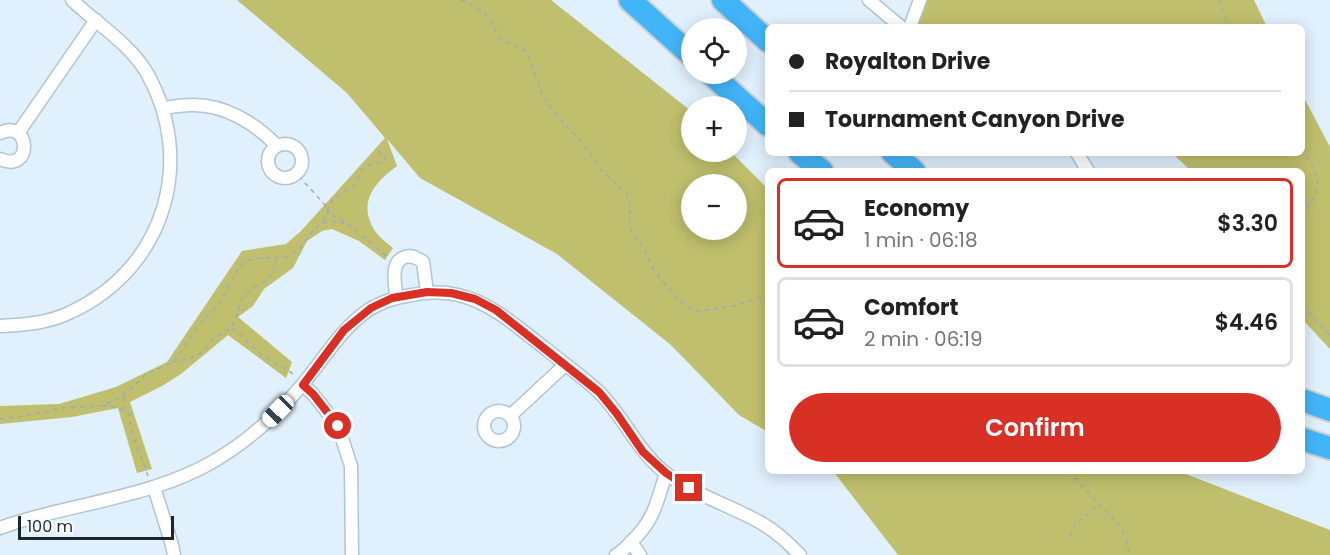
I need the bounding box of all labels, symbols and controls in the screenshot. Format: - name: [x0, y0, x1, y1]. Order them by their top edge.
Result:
- map controls: [681, 18, 747, 240]
- button: locate: [681, 18, 747, 84]
- text: Royalton Drive: [825, 46, 990, 77]
- button: +: [681, 96, 747, 162]
- text: Tournament Canyon Drive: [825, 104, 1124, 135]
- button: −: [681, 174, 747, 240]
- text: Economy: [864, 193, 969, 224]
- icon: car: [792, 196, 846, 250]
- text: $3.30: [1217, 208, 1278, 239]
- text: 1 min · 06:18: [864, 226, 978, 254]
- text: Comfort: [864, 292, 958, 323]
- icon: car: [792, 295, 846, 349]
- text: $4.46: [1215, 307, 1278, 338]
- text: 2 min · 06:19: [864, 325, 983, 353]
- car: [259, 392, 297, 430]
- button: Confirm: [789, 393, 1281, 462]
- route start: [324, 412, 351, 439]
- route end: [675, 474, 702, 501]
- scale bar: [18, 513, 174, 540]
- text: 100 m: [27, 515, 73, 538]

